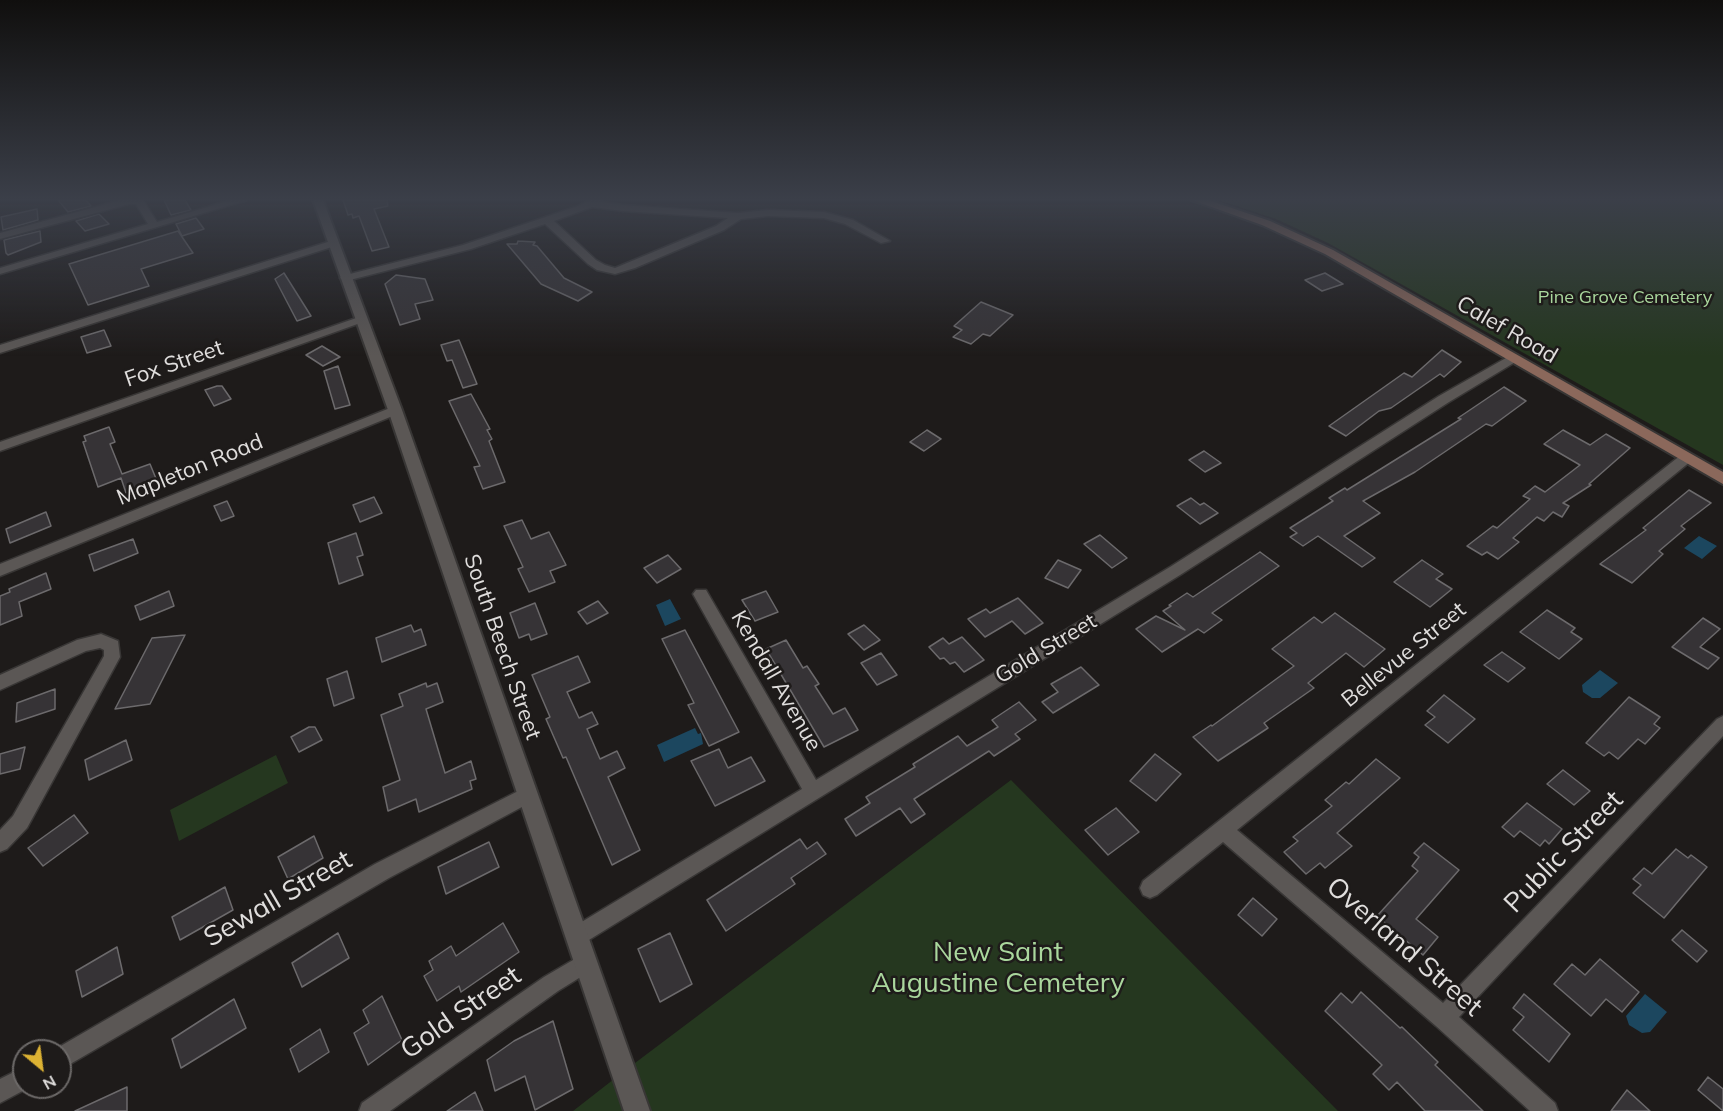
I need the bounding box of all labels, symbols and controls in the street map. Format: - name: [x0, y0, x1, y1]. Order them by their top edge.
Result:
- park label: Pine Grove Cemetery: [1538, 287, 1712, 309]
- street label: Calef Road: [1452, 291, 1562, 369]
- street label: Fox Street: [121, 335, 227, 393]
- street label: Mapleton Road: [113, 429, 267, 511]
- street label: South Beech Street: [458, 551, 546, 743]
- street label: Bellevue Street: [1337, 597, 1471, 713]
- street label: Kendall Avenue: [725, 606, 827, 756]
- street label: Gold Street: [990, 608, 1102, 690]
- street label: Public Street: [1498, 784, 1630, 920]
- street label: Sewall Street: [198, 844, 358, 954]
- street label: Overland Street: [1319, 871, 1489, 1023]
- park label: New Saint Augustine Cemetery: [871, 937, 1125, 1000]
- street label: Gold Street: [395, 960, 527, 1066]
- north arrow: [12, 1039, 72, 1099]
- text: N: [40, 1071, 60, 1095]

